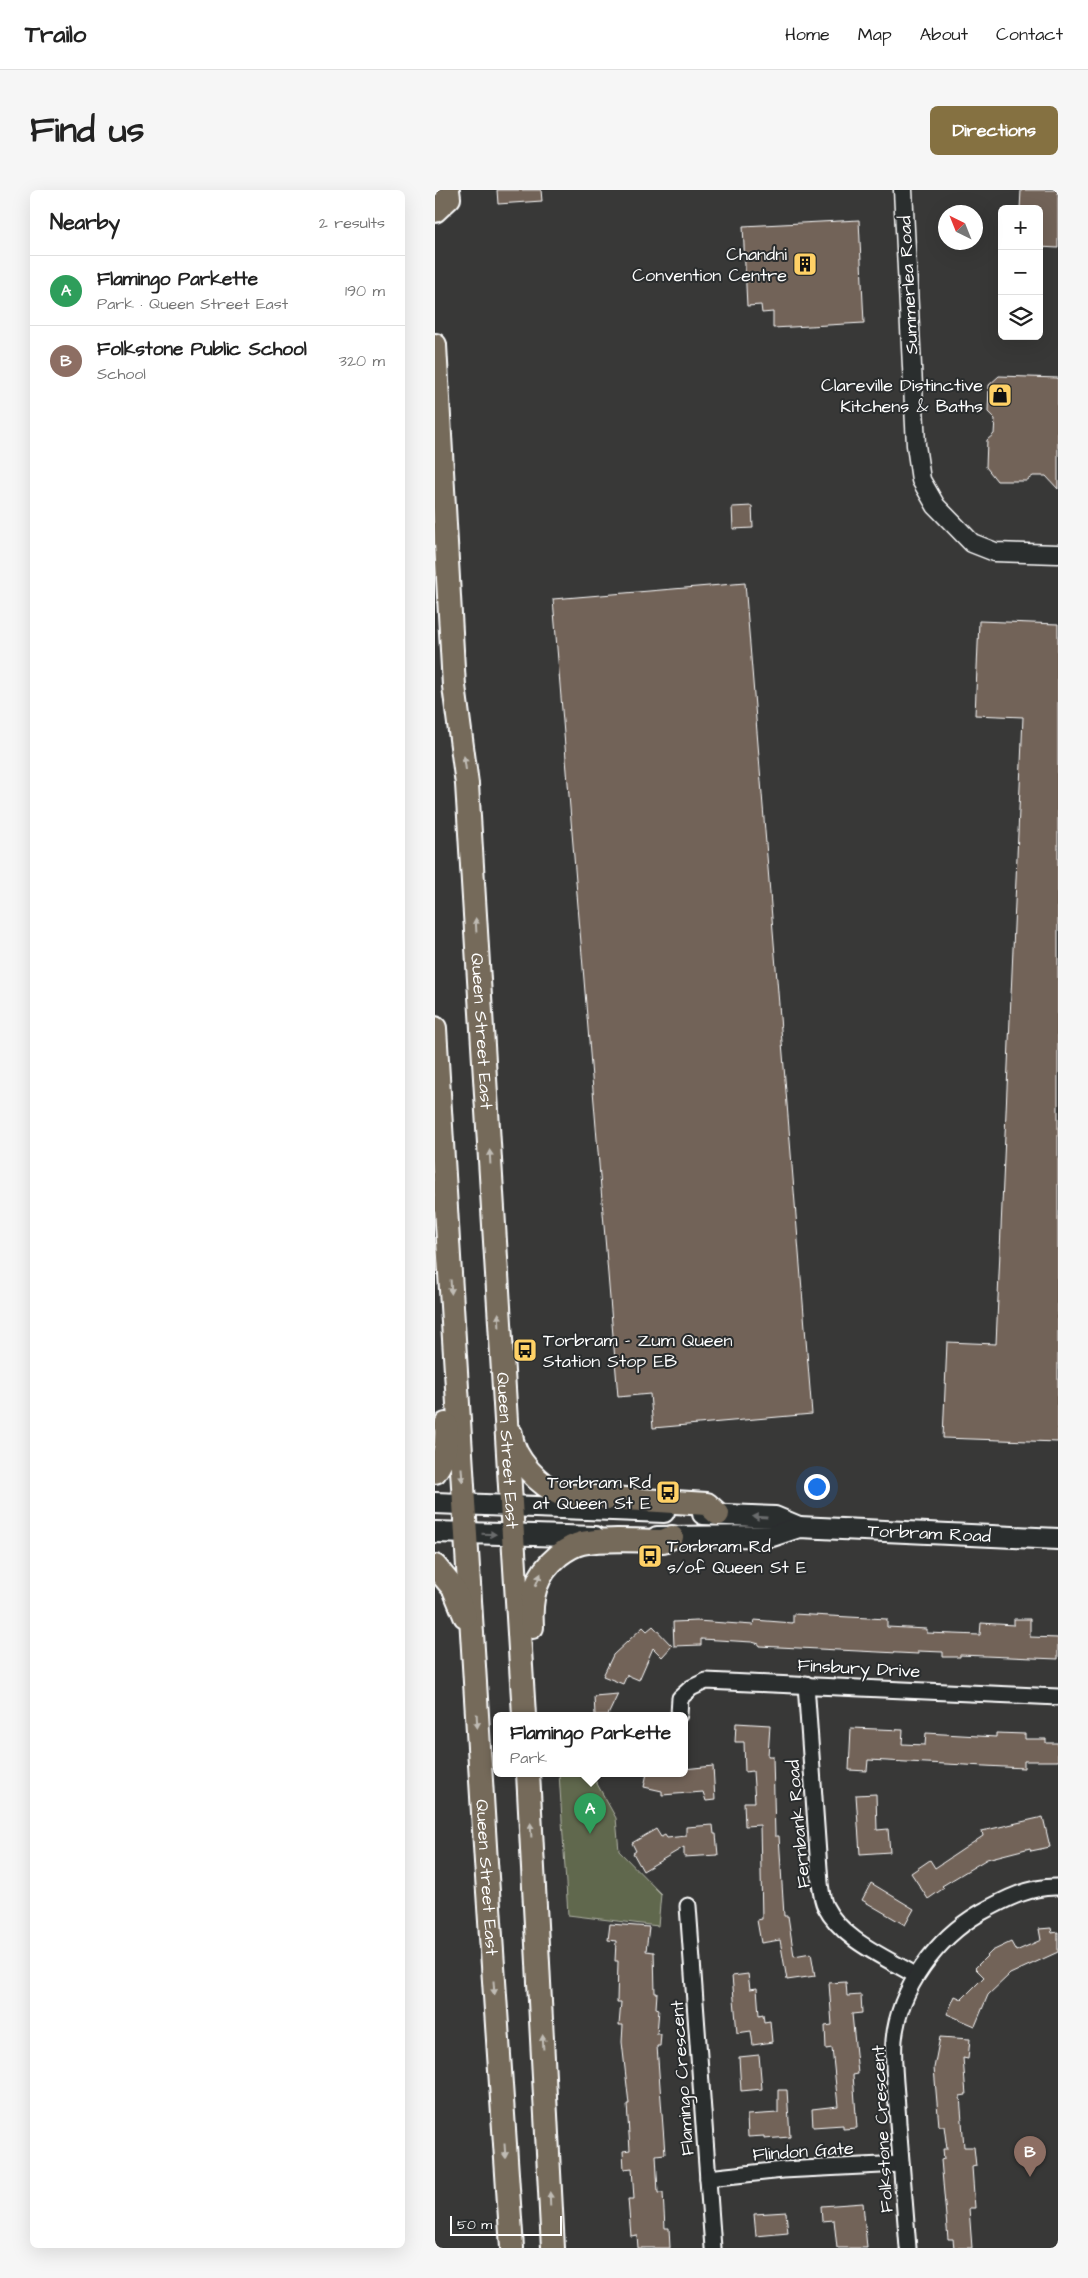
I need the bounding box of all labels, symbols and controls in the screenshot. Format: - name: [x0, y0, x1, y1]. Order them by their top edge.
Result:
- text: Trailo: [25, 18, 86, 52]
- text: Home: [785, 22, 830, 47]
- text: Map: [858, 22, 892, 47]
- text: About: [920, 22, 968, 47]
- text: Contact: [996, 22, 1063, 47]
- text: Find us: [30, 106, 144, 155]
- button: Directions: [930, 106, 1058, 155]
- north arrow: [938, 205, 983, 250]
- map controls: [998, 205, 1043, 340]
- button: +: [998, 205, 1043, 250]
- text: Nearby: [50, 208, 120, 237]
- text: 2 results: [319, 212, 385, 234]
- street label: Summerlea Road: [892, 215, 925, 355]
- place label: Chandni Convention Centre: [632, 242, 787, 288]
- button: −: [998, 250, 1043, 295]
- building icon: Chandni Convention Centre: [792, 251, 818, 277]
- text: Flamingo Parkette: [97, 266, 258, 293]
- text: A: [61, 280, 71, 302]
- text: 190 m: [345, 280, 385, 302]
- text: Park · Queen Street East: [97, 293, 288, 315]
- button: layers: [998, 295, 1043, 340]
- text: Folkstone Public School: [97, 336, 307, 363]
- text: B: [60, 350, 72, 372]
- text: 320 m: [339, 350, 385, 372]
- text: School: [97, 363, 146, 385]
- place label: Clareville Distinctive Kitchens & Baths: [821, 373, 983, 419]
- shop icon: Clareville Distinctive Kitchens & Baths: [987, 382, 1013, 408]
- one-way arrow: [460, 755, 468, 771]
- one-way arrow: [471, 917, 479, 933]
- street label: Queen Street East: [464, 952, 499, 1111]
- one-way arrow: [485, 1149, 493, 1165]
- one-way arrow: [447, 1279, 455, 1295]
- one-way arrow: [495, 1311, 503, 1327]
- place label: Torbram - Zum Queen Station Stop EB: [543, 1328, 732, 1374]
- bus stop icon: Torbram - Zum Queen Station Stop EB: [512, 1337, 538, 1363]
- street label: Queen Street East: [490, 1371, 525, 1530]
- one-way arrow: [458, 1467, 466, 1483]
- place label: Torbram Rd at Queen St E: [533, 1470, 651, 1516]
- your location: [804, 1474, 830, 1500]
- bus stop icon: Torbram Rd at Queen St E: [655, 1479, 681, 1505]
- one-way arrow: [751, 1512, 767, 1520]
- street label: Torbram Road: [867, 1518, 991, 1549]
- one-way arrow: [481, 1530, 497, 1538]
- place label: Torbram Rd s/of Queen St E: [667, 1534, 807, 1580]
- bus stop icon: Torbram Rd s/of Queen St E: [637, 1543, 663, 1569]
- one-way arrow: [534, 1573, 542, 1587]
- street label: Finsbury Drive: [797, 1653, 921, 1685]
- popup: [493, 1712, 688, 1777]
- one-way arrow: [474, 1714, 482, 1730]
- text: Flamingo Parkette: [510, 1720, 671, 1747]
- text: Park: [510, 1747, 547, 1769]
- street label: Fernbank Road: [780, 1759, 817, 1889]
- pin: A: [574, 1793, 606, 1834]
- street label: Queen Street East: [469, 1798, 504, 1957]
- one-way arrow: [527, 1822, 535, 1838]
- one-way arrow: [491, 1981, 499, 1997]
- street label: Flamingo Crescent: [665, 1999, 701, 2156]
- one-way arrow: [538, 2033, 546, 2049]
- street label: Folkstone Crescent: [866, 2044, 899, 2213]
- street label: Flindon Gate: [752, 2135, 855, 2167]
- pin: B: [1014, 2136, 1046, 2177]
- one-way arrow: [501, 2143, 509, 2159]
- one-way arrow: [546, 2191, 554, 2207]
- scale bar: [450, 2213, 563, 2236]
- text: 50 m: [457, 2215, 492, 2235]

